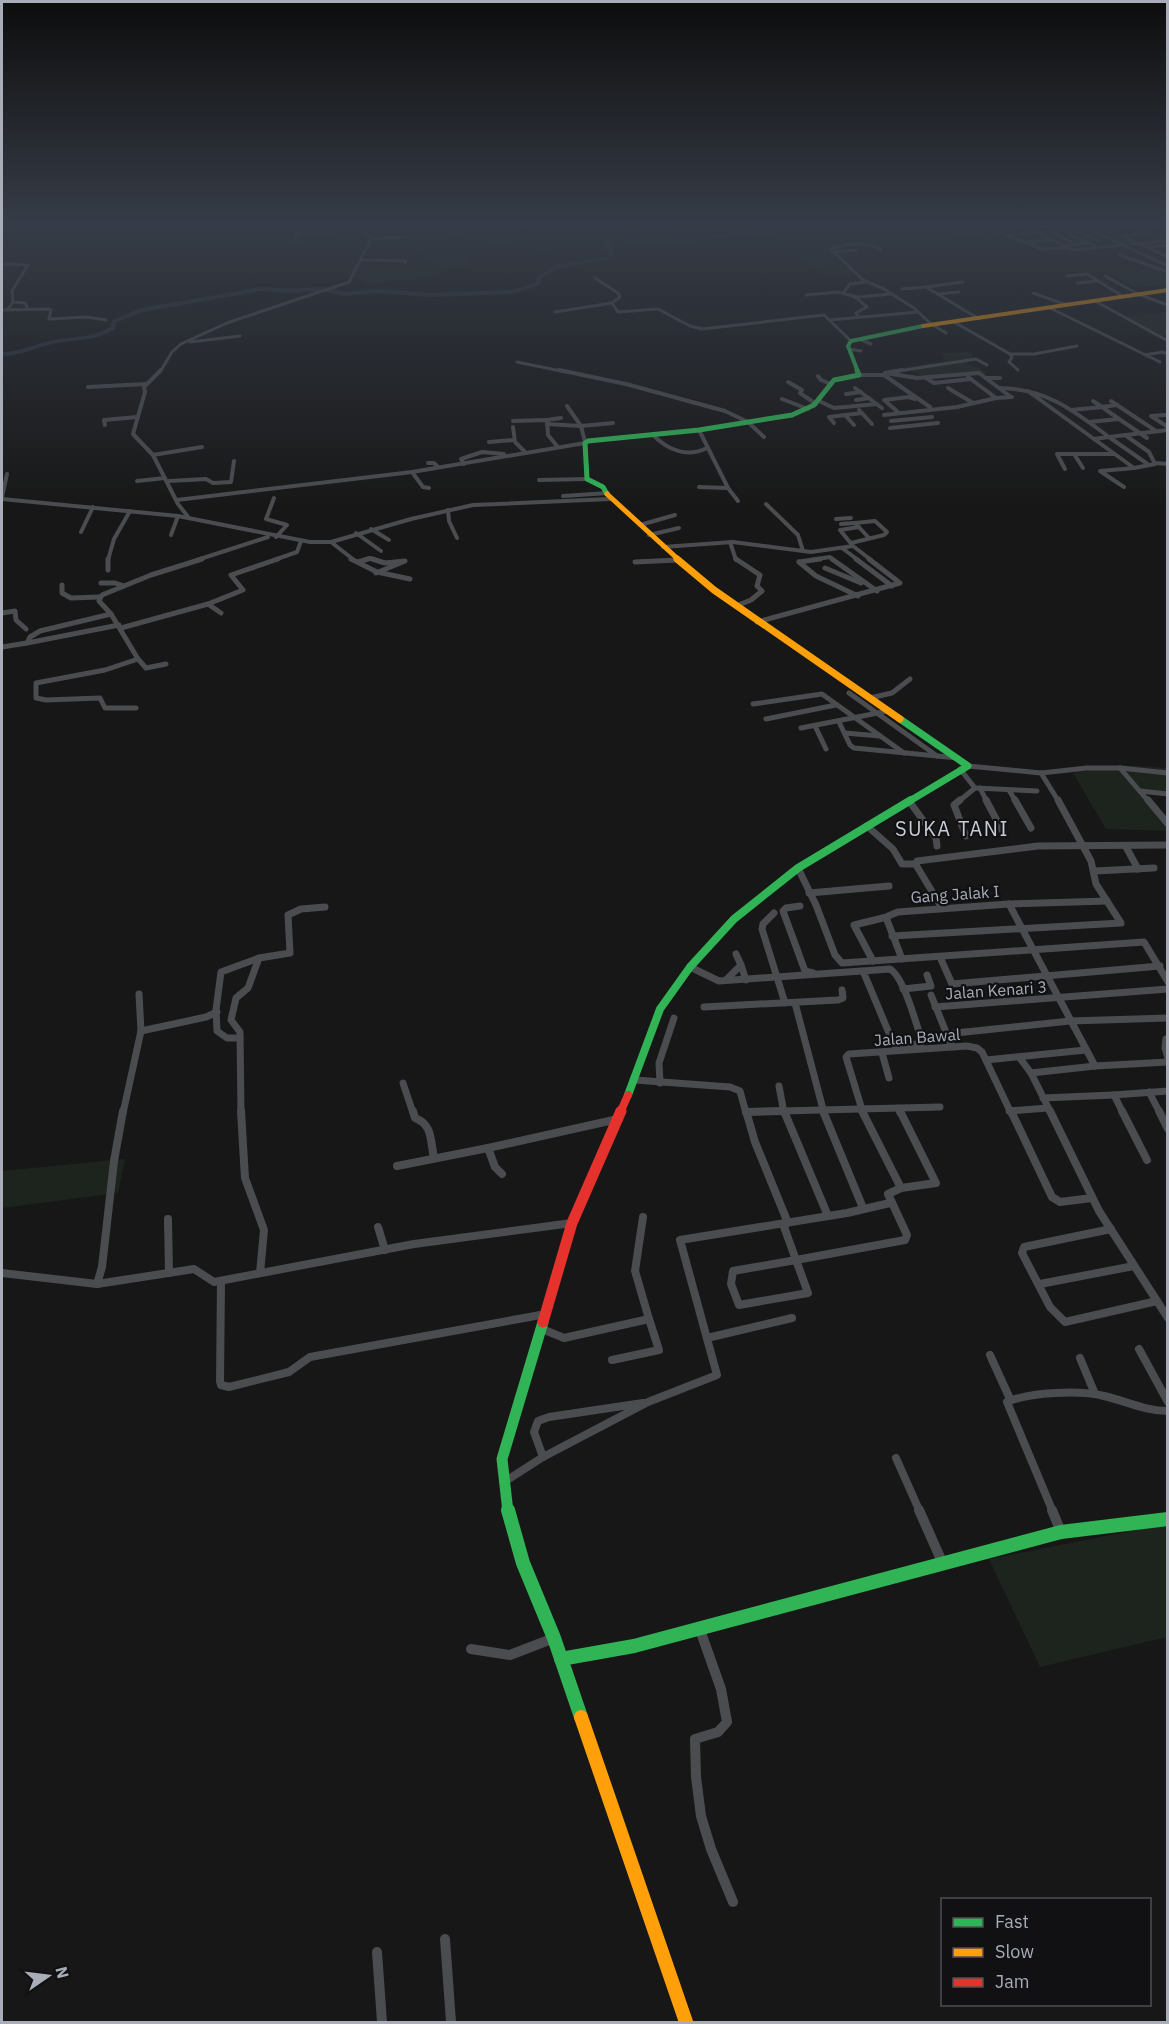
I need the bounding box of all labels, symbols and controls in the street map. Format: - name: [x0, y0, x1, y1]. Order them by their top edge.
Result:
- district label: SUKA TANI: [895, 815, 1009, 842]
- street label: Gang Jalak I: [910, 881, 1000, 907]
- street label: Jalan Kenari 3: [944, 976, 1048, 1004]
- street label: Jalan Bawal: [873, 1024, 961, 1050]
- legend: [941, 1898, 1151, 2006]
- text: Fast: [995, 1910, 1029, 1933]
- text: Slow: [995, 1940, 1034, 1963]
- north arrow: [18, 1946, 78, 2006]
- text: N: [51, 1964, 74, 1980]
- text: Jam: [995, 1970, 1030, 1993]

